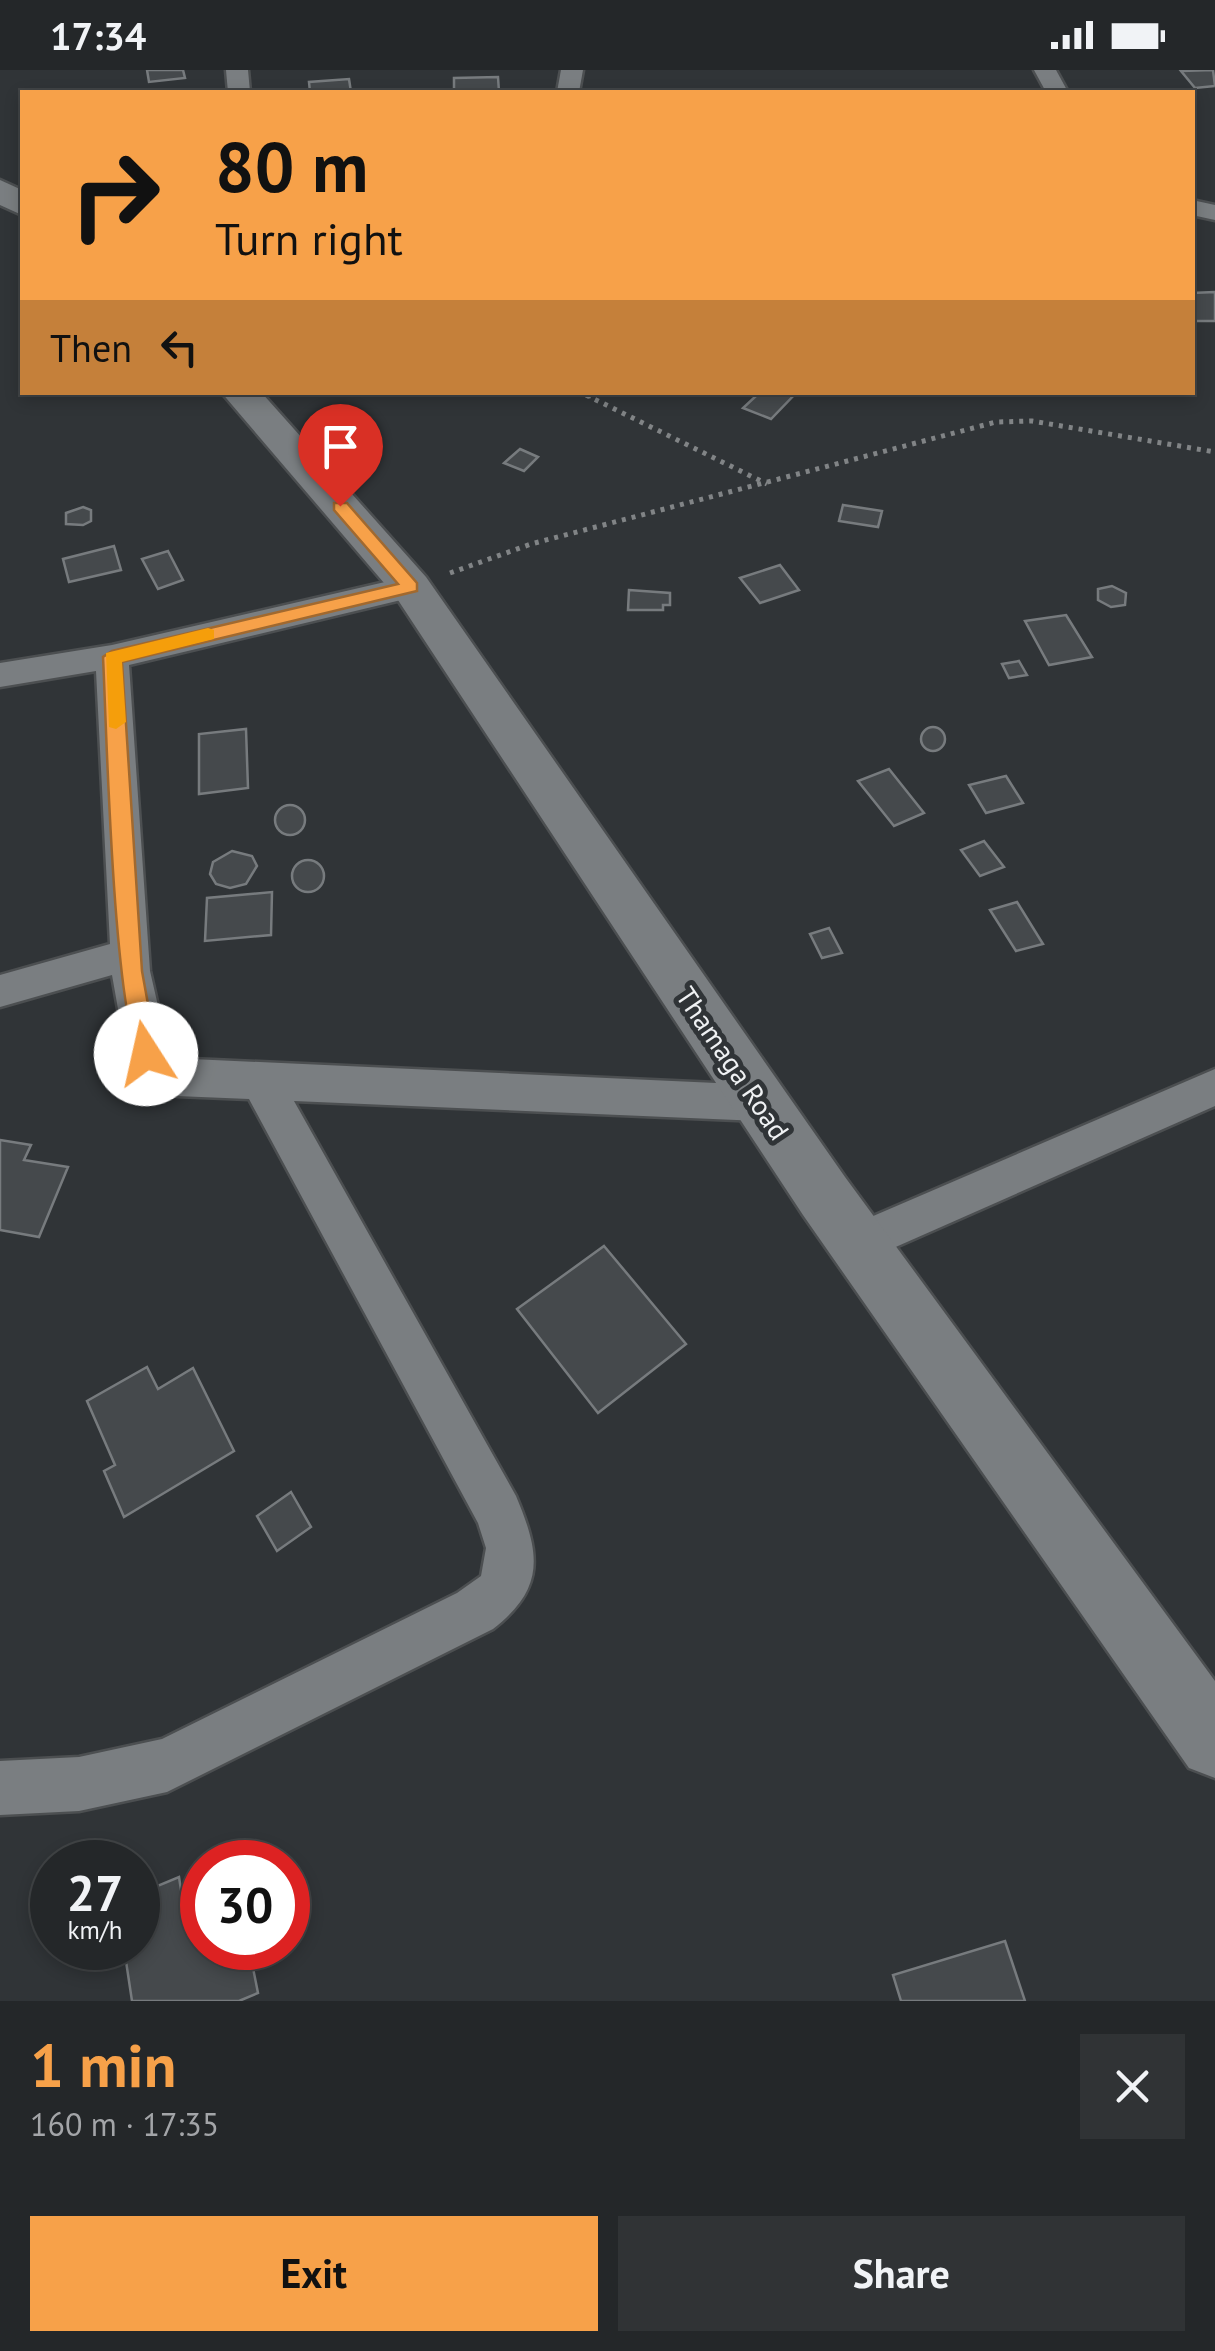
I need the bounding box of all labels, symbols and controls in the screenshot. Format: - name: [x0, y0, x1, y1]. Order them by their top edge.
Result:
- text: 17:34: [50, 11, 146, 60]
- text: 80 m: [215, 121, 368, 211]
- icon: right: [50, 130, 180, 260]
- text: Turn right: [215, 209, 403, 267]
- icon: left: [152, 320, 207, 375]
- text: Then: [50, 323, 132, 372]
- pin: [298, 404, 383, 507]
- icon: arrive: [313, 419, 368, 474]
- street label: Thamaga Road: [668, 979, 798, 1147]
- position arrow: [94, 1002, 198, 1106]
- speed limit sign: 30: [180, 1840, 310, 1970]
- text: 27: [67, 1860, 123, 1925]
- text: km/h: [68, 1914, 122, 1946]
- text: 1 min: [30, 2026, 176, 2104]
- button: close: [1080, 2034, 1185, 2139]
- text: 160 m · 17:35: [30, 2103, 219, 2145]
- button: Exit: [30, 2216, 598, 2331]
- button: Share: [618, 2216, 1185, 2331]

